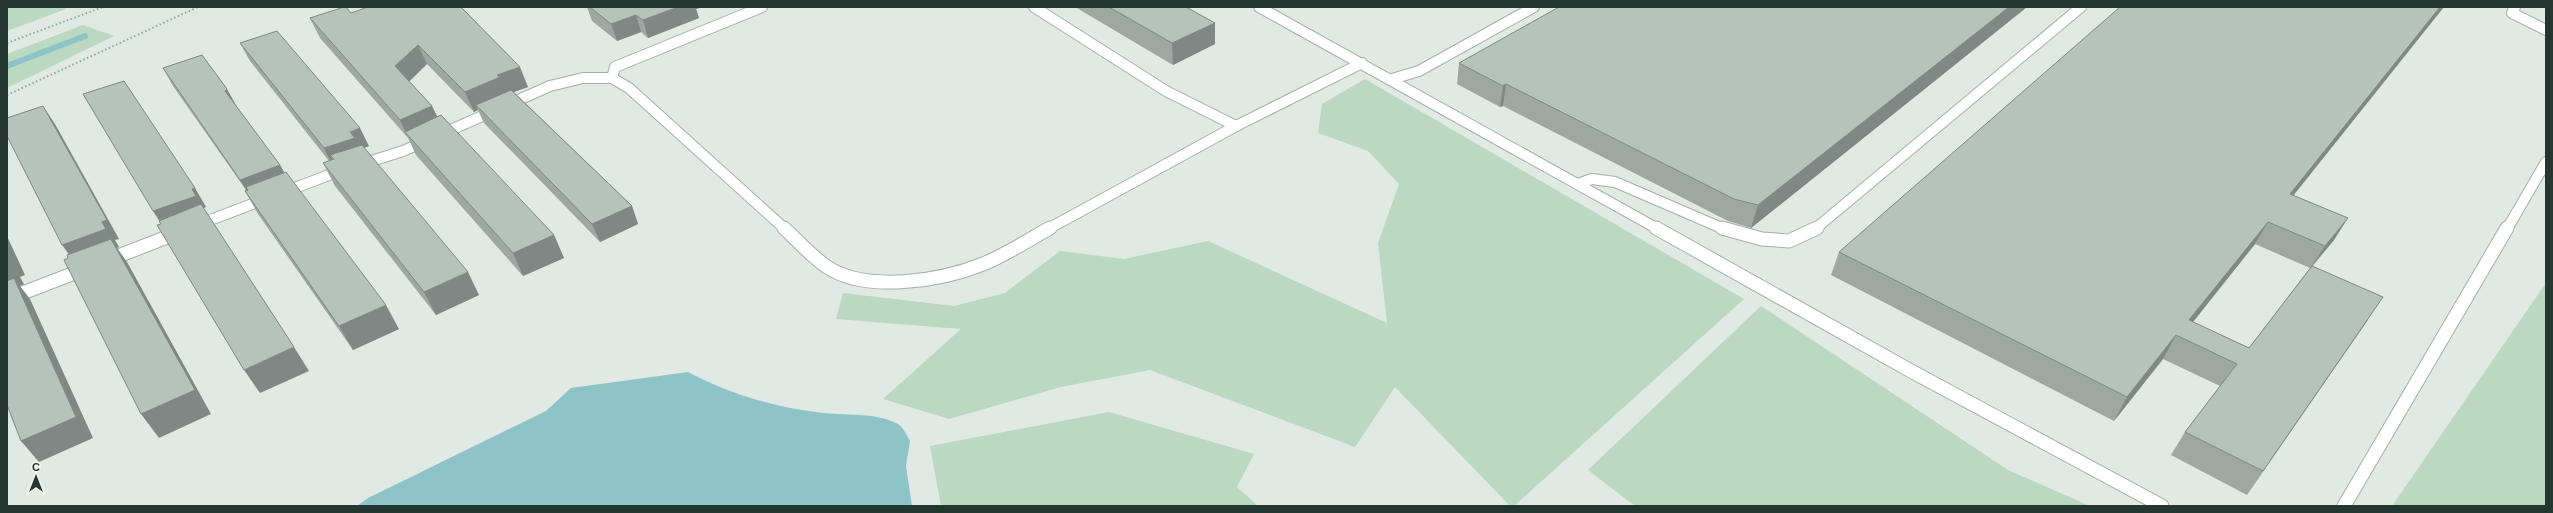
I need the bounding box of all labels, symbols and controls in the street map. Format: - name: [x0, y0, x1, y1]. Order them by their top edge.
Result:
- north arrow: [16, 457, 56, 497]
- text: С: [32, 461, 40, 474]

